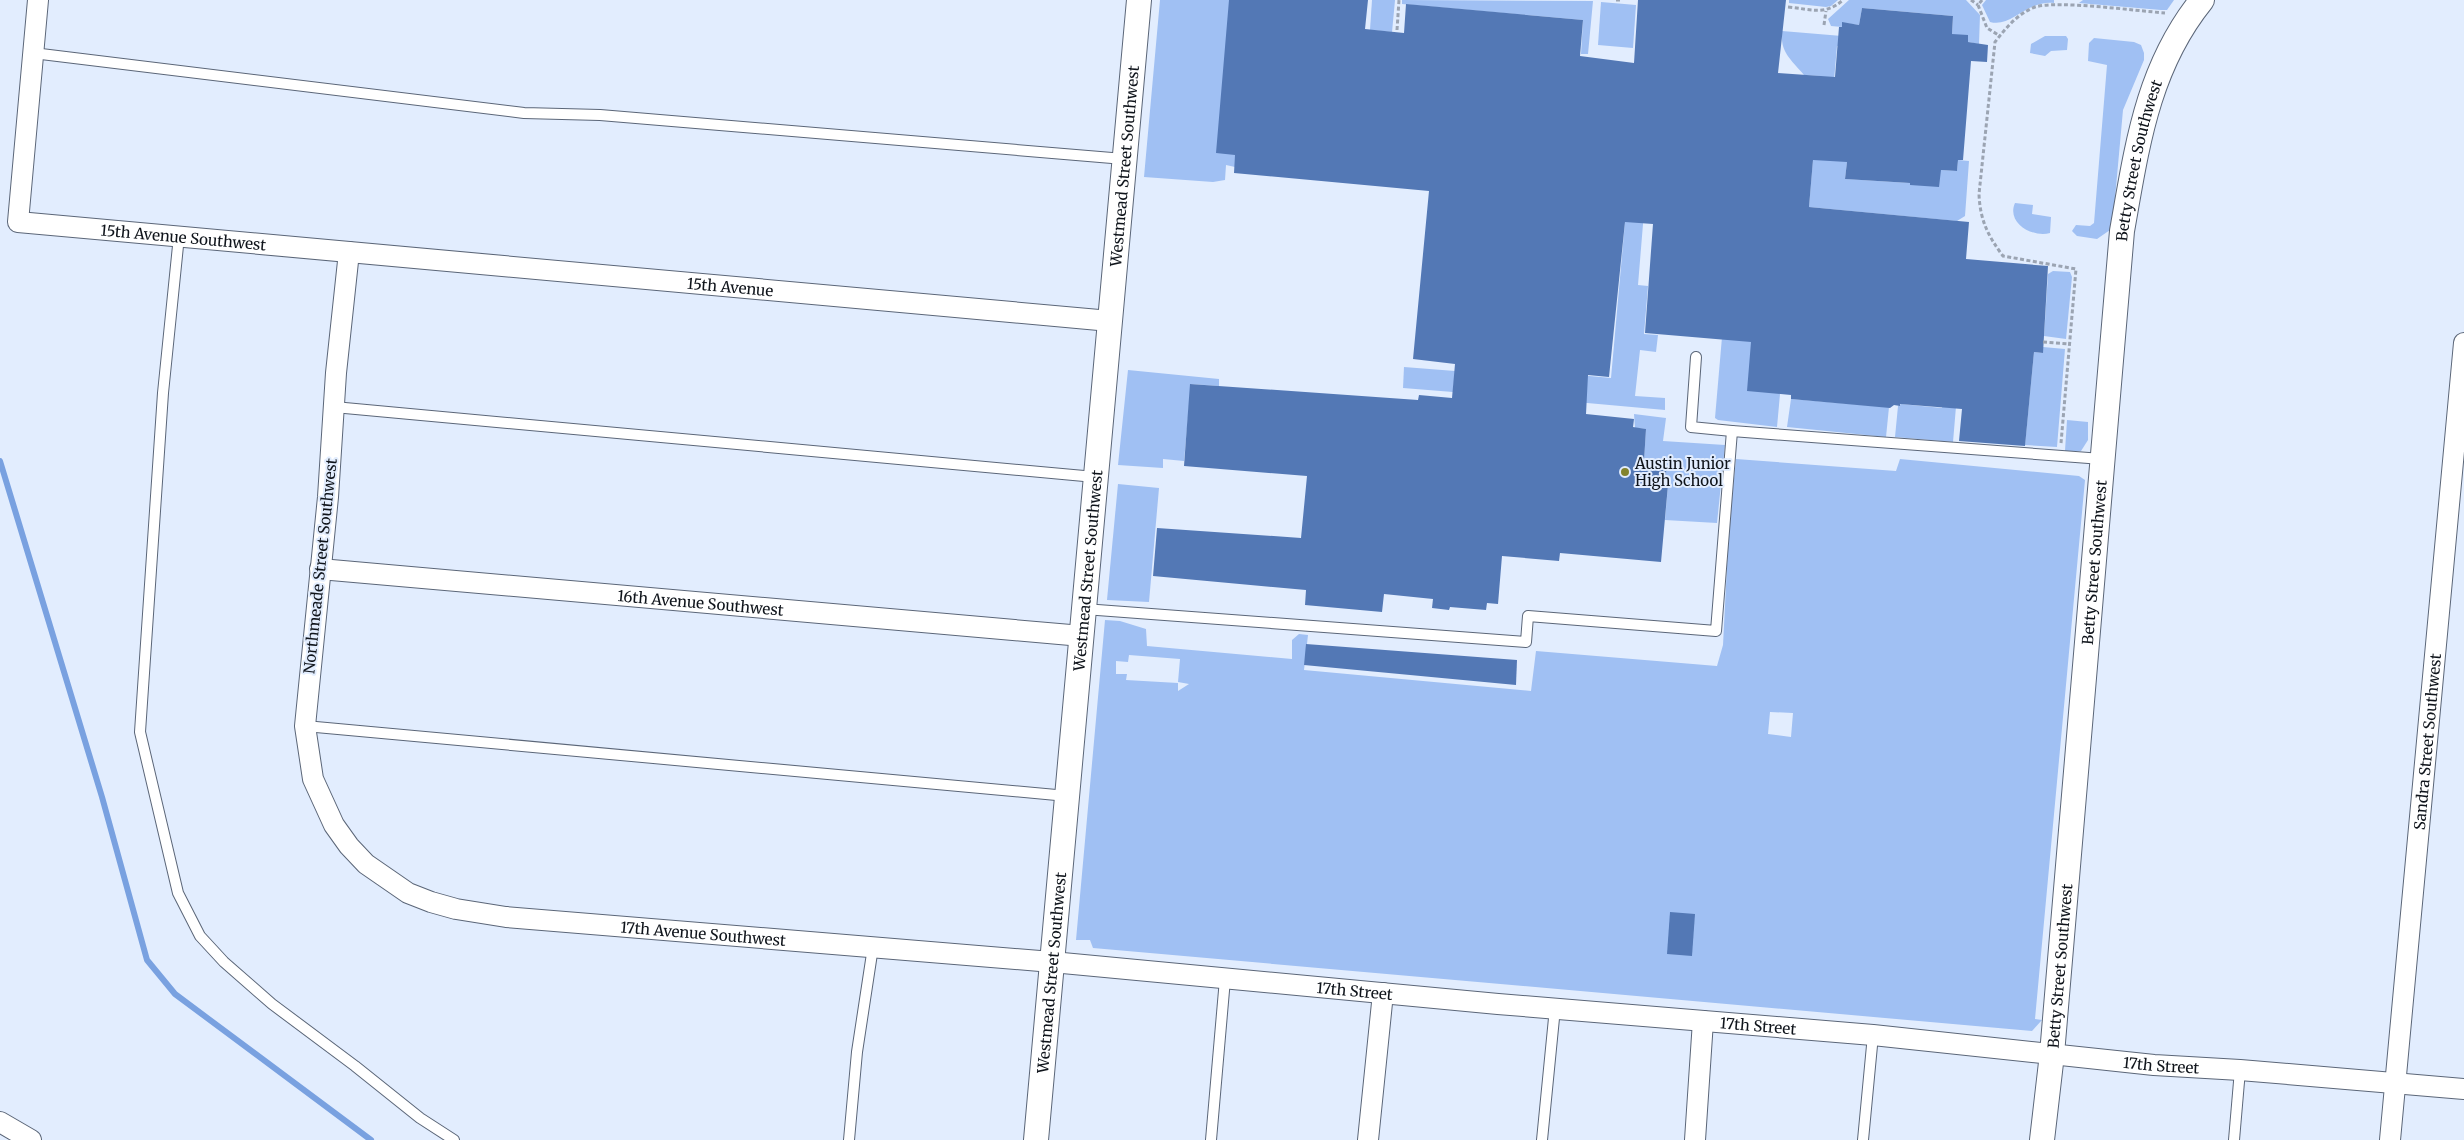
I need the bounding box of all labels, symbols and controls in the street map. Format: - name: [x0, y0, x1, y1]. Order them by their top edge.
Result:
- street label: Westmead Street Southwest: [1105, 64, 1143, 268]
- street label: Betty Street Southwest: [2112, 77, 2166, 242]
- street label: 15th Avenue Southwest: [100, 220, 267, 254]
- street label: 15th Avenue: [686, 273, 774, 300]
- place label: Austin Junior High School: [1634, 454, 1731, 490]
- street label: Northmeade Street Southwest: [299, 457, 341, 675]
- marker: Austin Junior High School: [1619, 466, 1631, 478]
- street label: Westmead Street Southwest: [1069, 469, 1106, 673]
- street label: Betty Street Southwest: [2077, 479, 2110, 646]
- street label: 16th Avenue Southwest: [617, 586, 785, 619]
- street label: Sandra Street Southwest: [2409, 652, 2445, 831]
- street label: Westmead Street Southwest: [1032, 871, 1070, 1075]
- street label: Betty Street Southwest: [2043, 883, 2076, 1049]
- street label: 17th Avenue Southwest: [620, 917, 787, 950]
- street label: 17th Street: [1316, 977, 1394, 1004]
- street label: 17th Street: [1719, 1013, 1797, 1038]
- street label: 17th Street: [2122, 1052, 2200, 1077]

